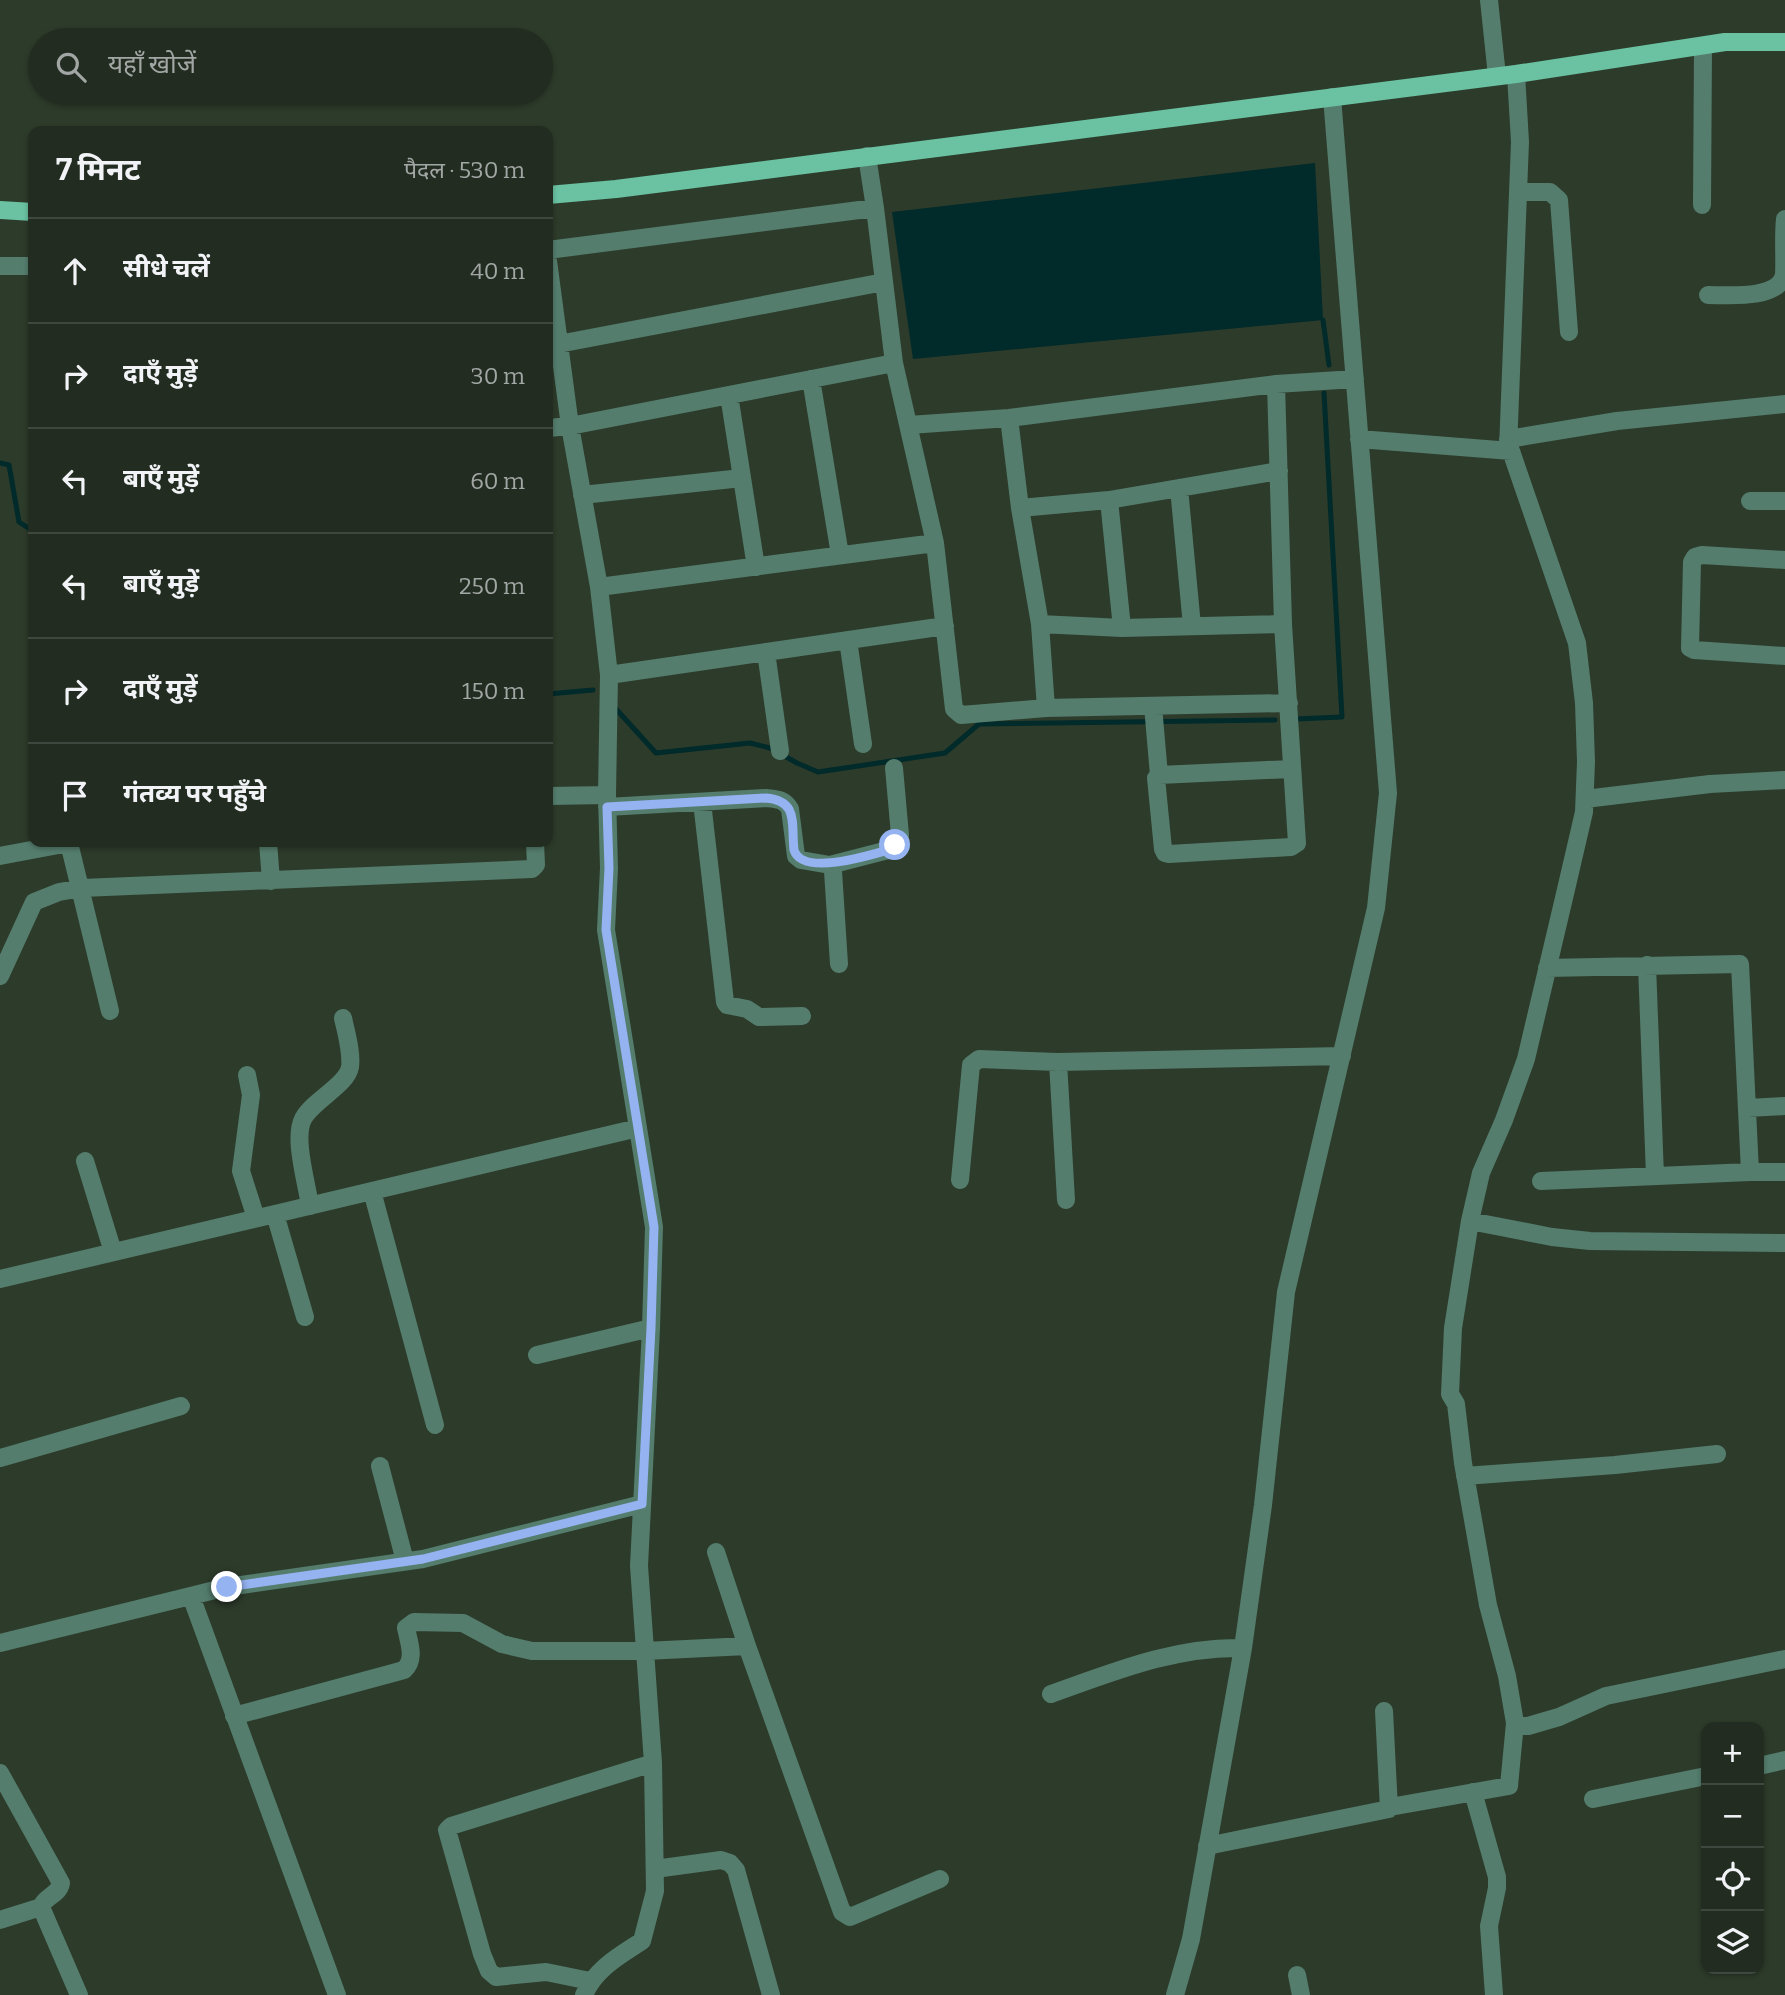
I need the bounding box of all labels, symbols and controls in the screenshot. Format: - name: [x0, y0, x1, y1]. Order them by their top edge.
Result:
- search box: [28, 28, 553, 105]
- icon: search: [52, 48, 90, 86]
- text: यहाँ खोजें: [108, 49, 196, 80]
- text: 7 मिनट: [56, 152, 141, 188]
- text: पैदल · 530 m: [404, 156, 525, 184]
- icon: ahead: [56, 252, 94, 290]
- text: सीधे चलें: [123, 253, 210, 284]
- text: 40 m: [470, 257, 525, 285]
- icon: right: [56, 357, 94, 395]
- text: दाएँ मुड़ें: [123, 358, 198, 389]
- text: 30 m: [471, 362, 525, 390]
- icon: left: [56, 462, 94, 500]
- text: बाएँ मुड़ें: [123, 463, 199, 494]
- text: 60 m: [470, 467, 525, 495]
- icon: left: [56, 567, 94, 605]
- text: बाएँ मुड़ें: [123, 568, 199, 599]
- text: 250 m: [459, 572, 525, 600]
- icon: right: [56, 672, 94, 710]
- text: दाएँ मुड़ें: [123, 673, 198, 704]
- text: 150 m: [462, 677, 525, 705]
- icon: arrive: [56, 777, 94, 815]
- text: गंतव्य पर पहुँचे: [123, 778, 266, 809]
- route start: [879, 829, 910, 860]
- route end: [211, 1571, 242, 1602]
- map controls: [1701, 1722, 1764, 1974]
- button: +: [1701, 1722, 1764, 1785]
- button: −: [1701, 1785, 1764, 1848]
- button: locate: [1701, 1848, 1764, 1911]
- button: layers: [1701, 1911, 1764, 1974]

